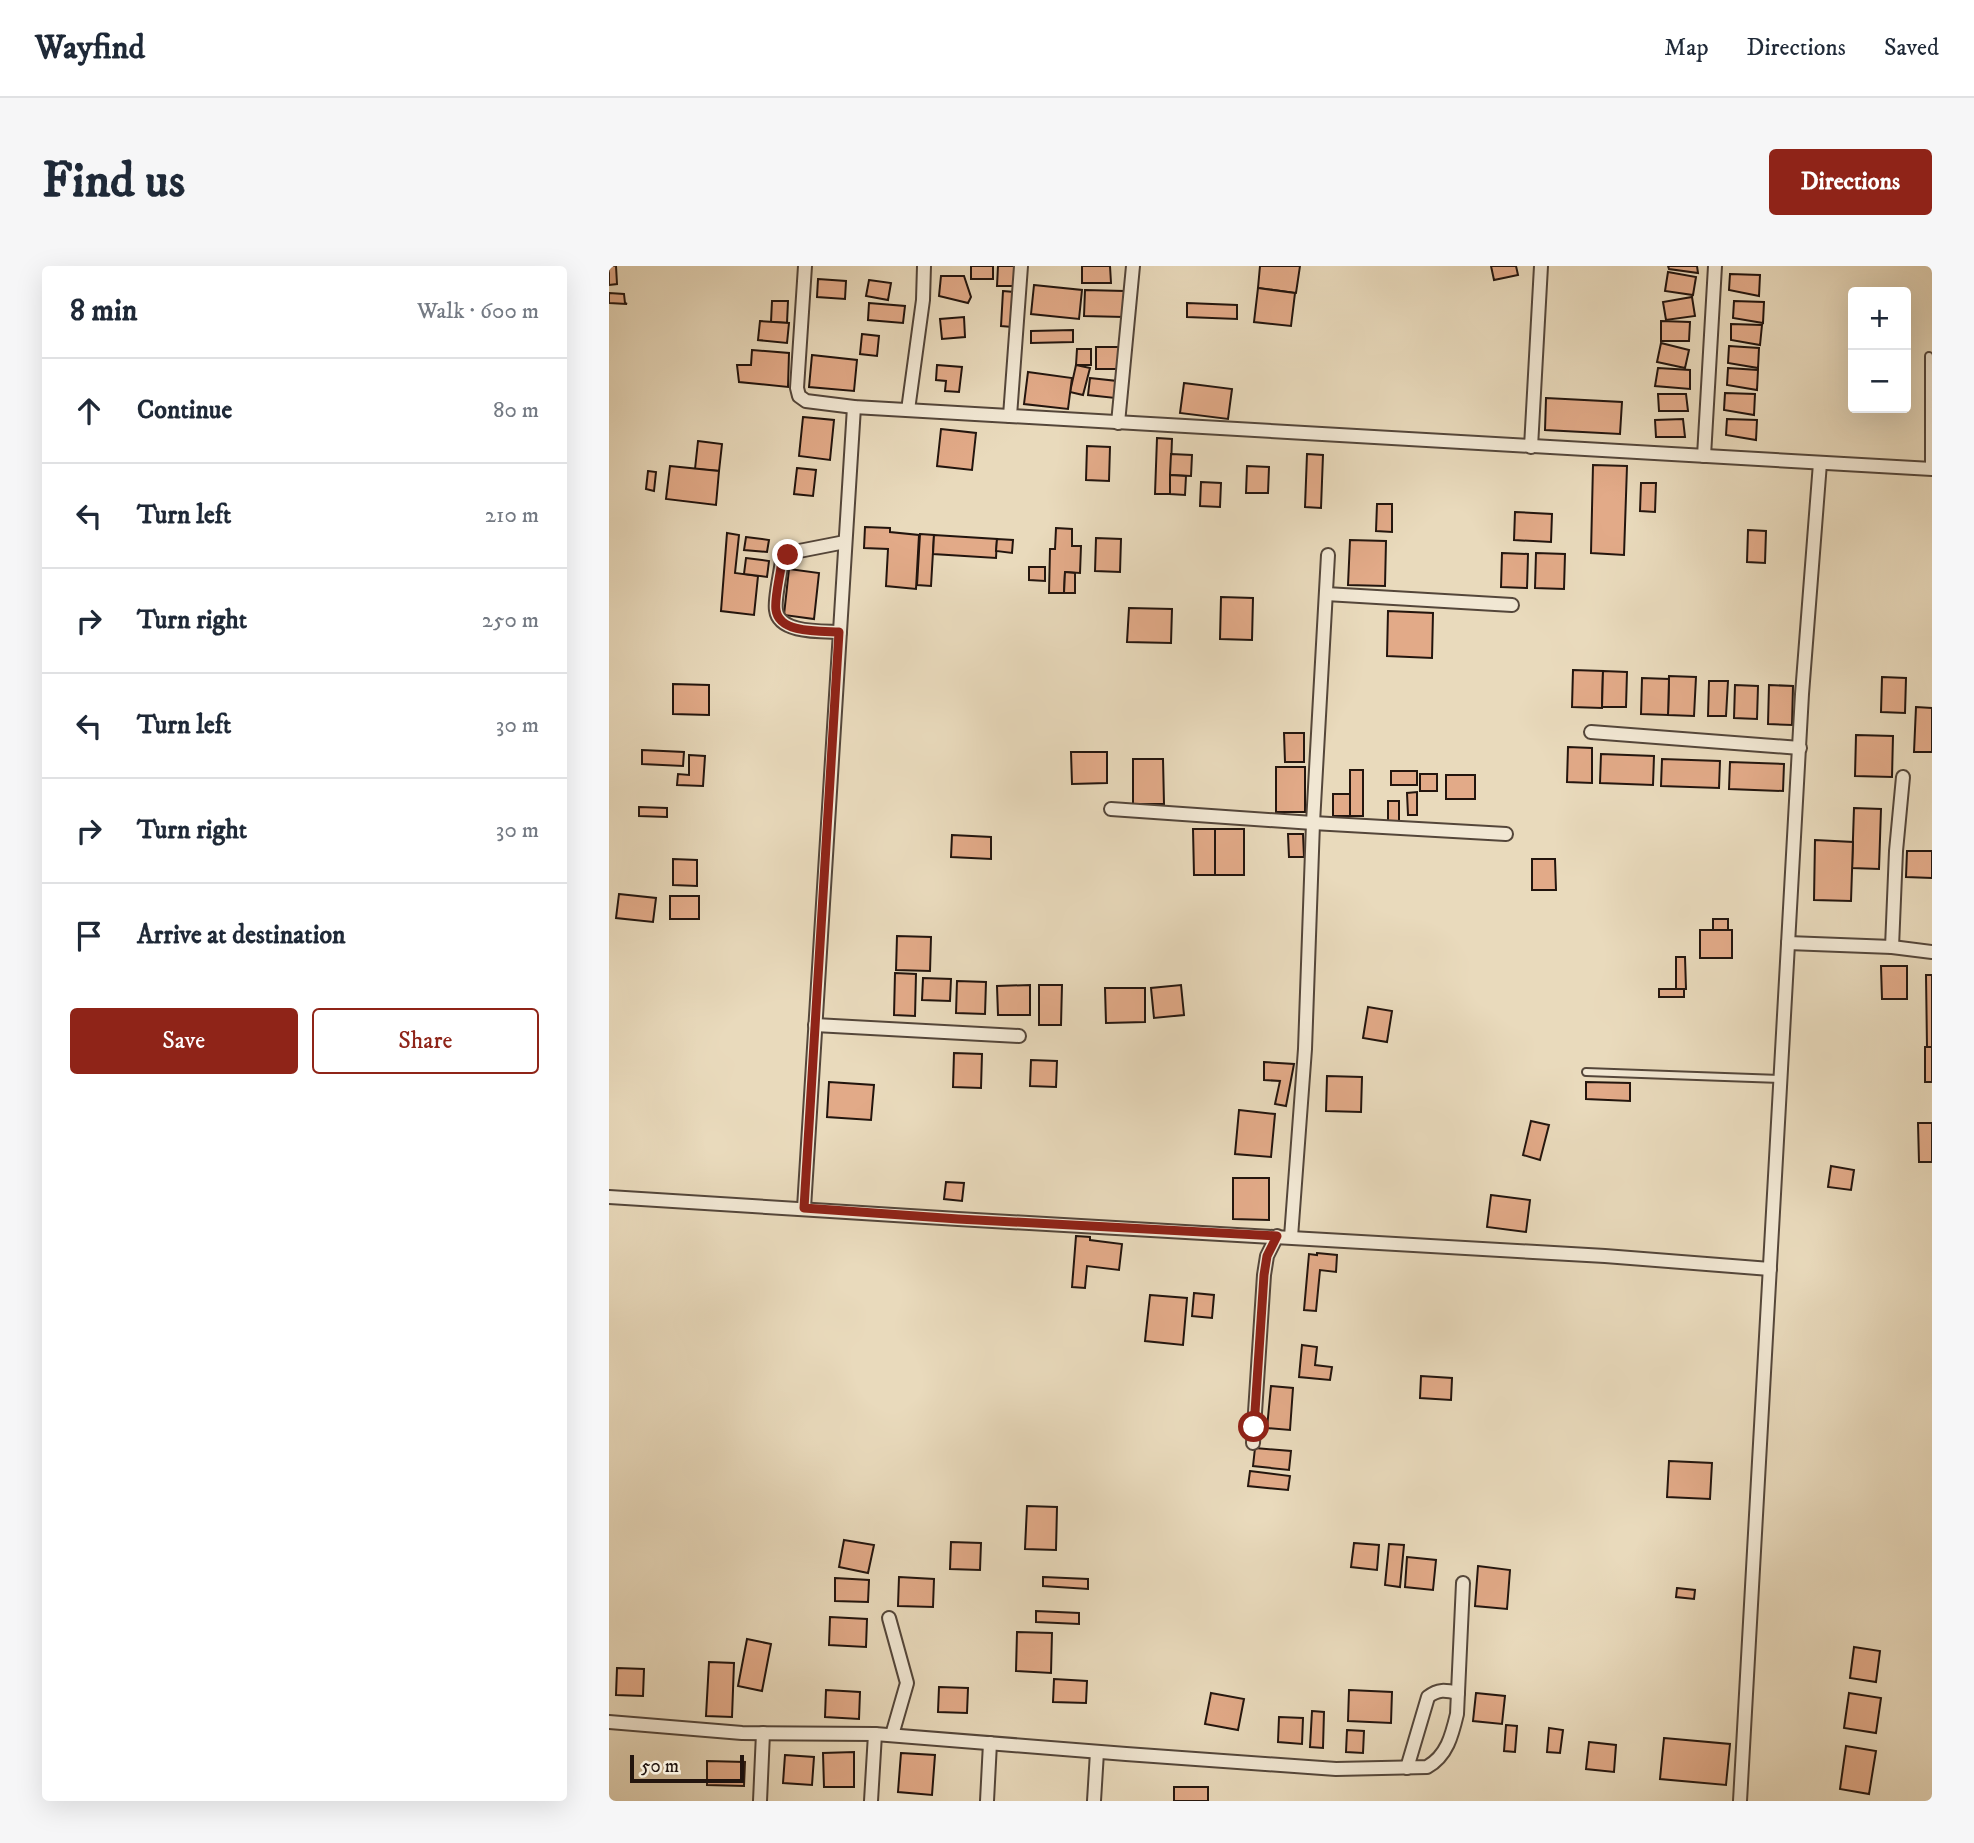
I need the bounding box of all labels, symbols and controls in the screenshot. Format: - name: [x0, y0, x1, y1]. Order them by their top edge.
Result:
- text: Wayfind: [35, 28, 145, 69]
- text: Map: [1664, 33, 1709, 63]
- text: Directions: [1747, 33, 1846, 63]
- text: Saved: [1884, 33, 1939, 63]
- button: Directions: [1769, 149, 1932, 215]
- text: Find us: [42, 151, 185, 213]
- map controls: [1848, 287, 1911, 413]
- button: +: [1848, 287, 1911, 350]
- text: 8 min: [70, 293, 137, 330]
- text: Walk · 600 m: [417, 297, 539, 326]
- button: −: [1848, 350, 1911, 413]
- icon: ahead: [70, 392, 108, 430]
- text: Continue: [137, 394, 232, 427]
- text: 80 m: [493, 396, 539, 425]
- icon: left: [70, 497, 108, 535]
- text: Turn left: [137, 499, 231, 532]
- text: 210 m: [485, 501, 539, 530]
- route end: [772, 539, 803, 570]
- icon: right: [70, 602, 108, 640]
- text: Turn right: [137, 604, 247, 637]
- text: 250 m: [482, 606, 539, 635]
- icon: left: [70, 707, 108, 745]
- text: Turn left: [137, 709, 231, 742]
- text: 30 m: [496, 711, 539, 740]
- icon: right: [70, 812, 108, 850]
- text: Turn right: [137, 814, 247, 847]
- text: 30 m: [496, 816, 539, 845]
- icon: arrive: [70, 917, 108, 955]
- text: Arrive at destination: [137, 919, 346, 952]
- button: Save: [70, 1008, 298, 1074]
- button: Share: [312, 1008, 539, 1074]
- route start: [1238, 1411, 1269, 1442]
- scale bar: [630, 1752, 744, 1784]
- text: 50 m: [641, 1755, 679, 1778]

